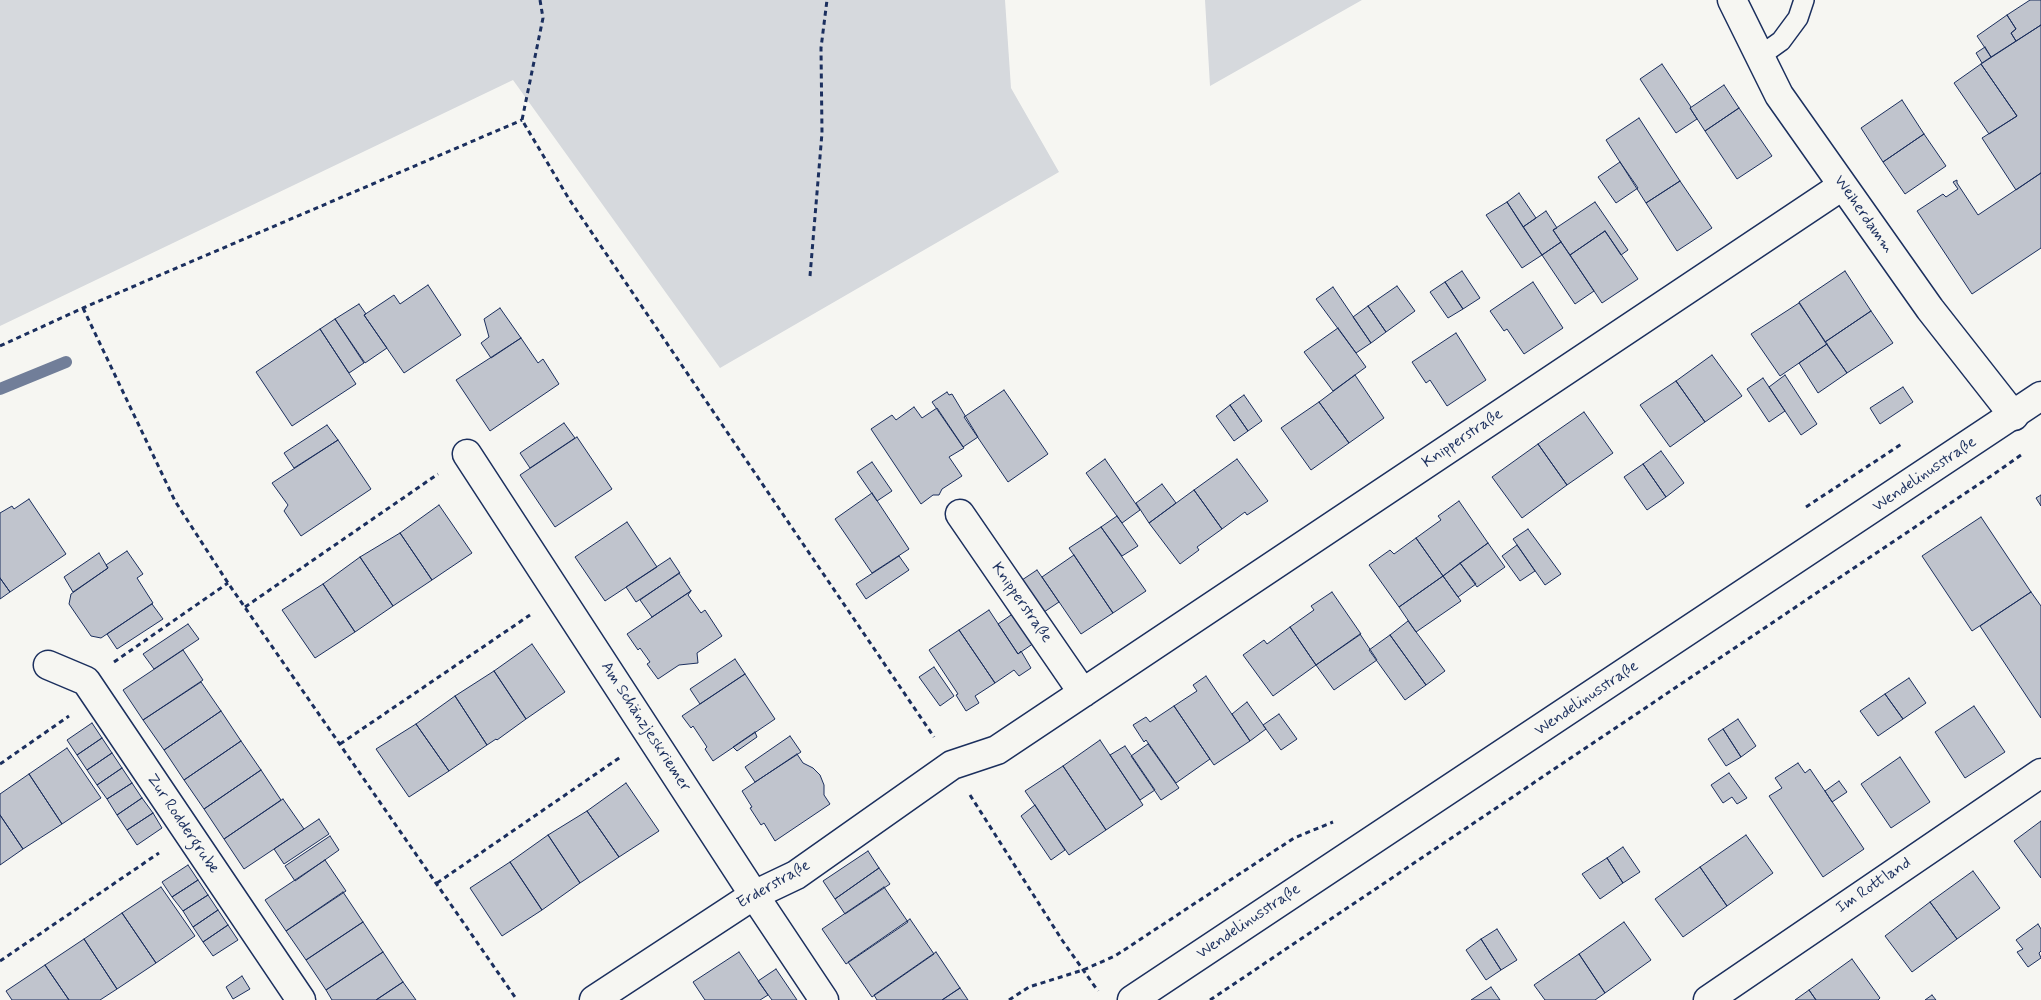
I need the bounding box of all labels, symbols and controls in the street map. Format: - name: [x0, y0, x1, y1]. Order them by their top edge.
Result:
- street label: Weiherdamm: [1829, 172, 1897, 258]
- street label: Knipperstraße: [1419, 405, 1507, 473]
- street label: Wendelinusstraße: [1869, 433, 1981, 517]
- street label: Knipperstraße: [986, 559, 1056, 647]
- street label: Wendelinusstraße: [1531, 657, 1643, 741]
- street label: Am Schänzjeskriemer: [596, 659, 694, 795]
- street label: Zur Roddergrube: [142, 771, 222, 877]
- street label: Im Rottland: [1833, 854, 1915, 918]
- street label: Erderstraße: [734, 856, 814, 914]
- street label: Wendelinusstraße: [1193, 880, 1305, 964]

